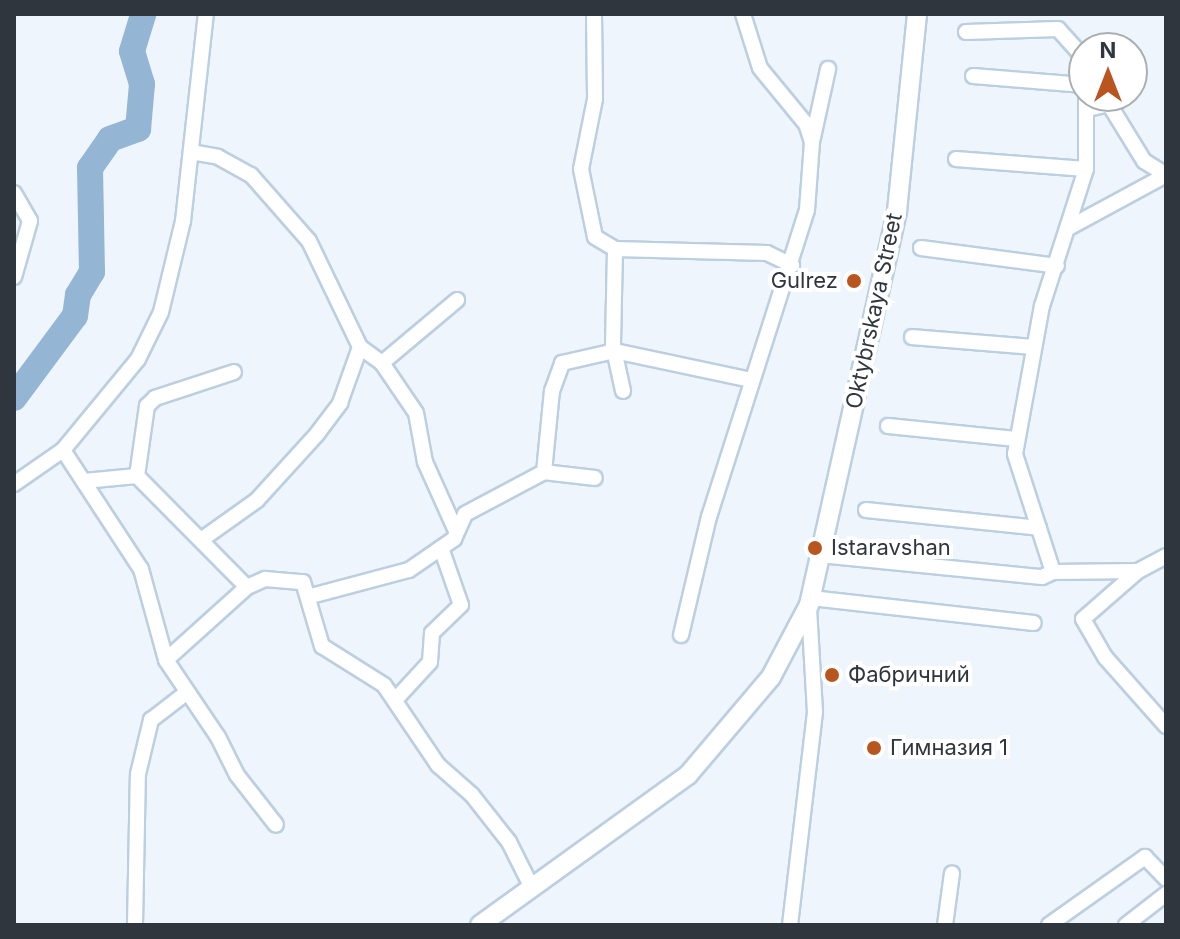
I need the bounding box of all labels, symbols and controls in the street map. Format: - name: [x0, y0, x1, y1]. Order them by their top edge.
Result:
- north arrow: [1068, 32, 1148, 112]
- text: N: [1100, 37, 1116, 63]
- street label: Oktybrskaya Street: [840, 211, 908, 411]
- place label: Gulrez: [771, 268, 838, 294]
- marker: Gulrez: [845, 272, 863, 290]
- place label: Istaravshan: [831, 535, 951, 561]
- marker: Istaravshan: [806, 539, 824, 557]
- place label: Фабричний: [848, 662, 970, 688]
- marker: Фабричний: [823, 666, 841, 684]
- place label: Гимназия 1: [890, 735, 1008, 761]
- marker: Гимназия 1: [865, 739, 883, 757]

